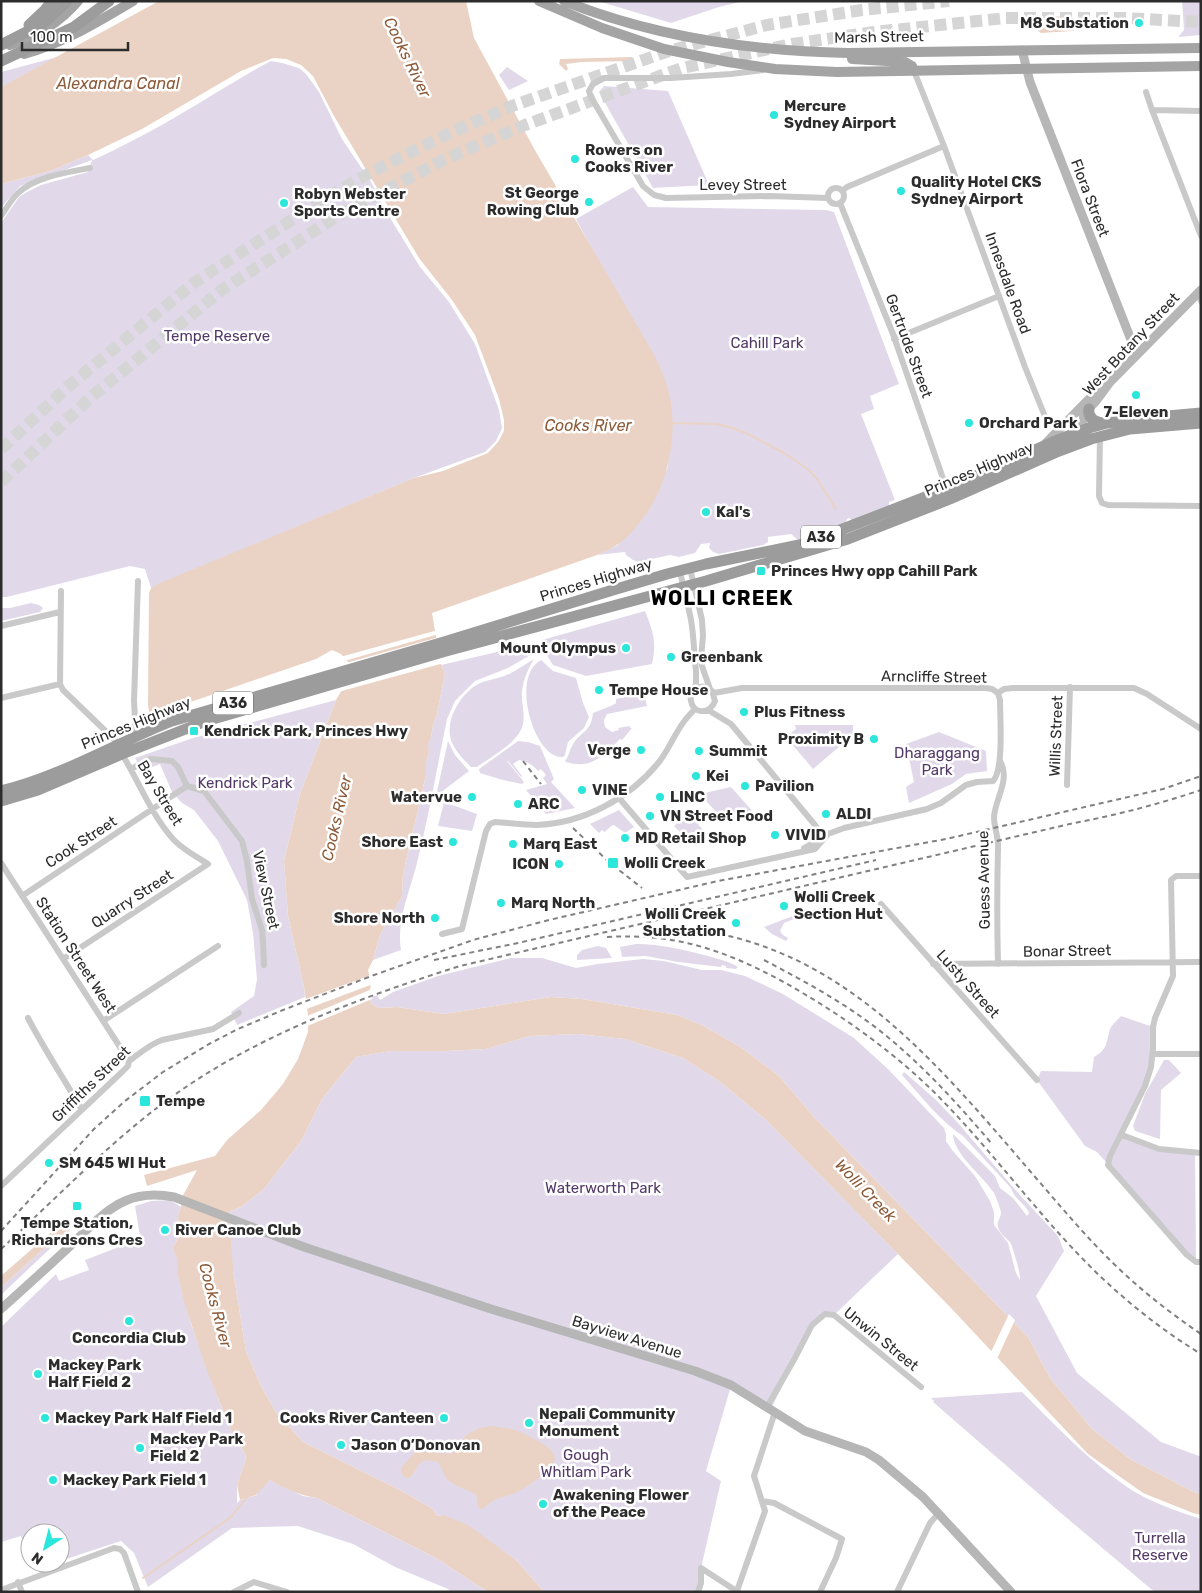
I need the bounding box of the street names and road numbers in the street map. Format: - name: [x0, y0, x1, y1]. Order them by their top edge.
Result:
- street label: Marsh Street: [834, 27, 924, 47]
- street label: Flora Street: [1067, 157, 1113, 240]
- street label: Levey Street: [699, 176, 787, 194]
- street label: Innesdale Road: [981, 230, 1035, 336]
- street label: West Botany Street: [1079, 289, 1183, 399]
- street label: Gertrude Street: [882, 292, 936, 401]
- street label: Princes Highway: [922, 438, 1036, 500]
- road number: A36: [801, 526, 841, 548]
- street label: Princes Highway: [538, 554, 654, 606]
- street label: Arncliffe Street: [881, 667, 987, 687]
- road number: A36: [213, 691, 253, 714]
- street label: Princes Highway: [79, 693, 193, 753]
- street label: Willis Street: [1046, 695, 1066, 777]
- street label: Bay Street: [133, 757, 187, 829]
- street label: Cook Street: [42, 812, 120, 872]
- street label: Guess Avenue: [974, 830, 994, 930]
- street label: View Street: [249, 849, 283, 931]
- street label: Quarry Street: [88, 866, 176, 932]
- street label: Station Street West: [32, 894, 120, 1016]
- street label: Bonar Street: [1023, 941, 1111, 961]
- street label: Lusty Street: [933, 946, 1003, 1022]
- street label: Griffiths Street: [48, 1042, 134, 1126]
- street label: Unwin Street: [840, 1303, 922, 1375]
- street label: Bayview Avenue: [570, 1312, 684, 1362]

